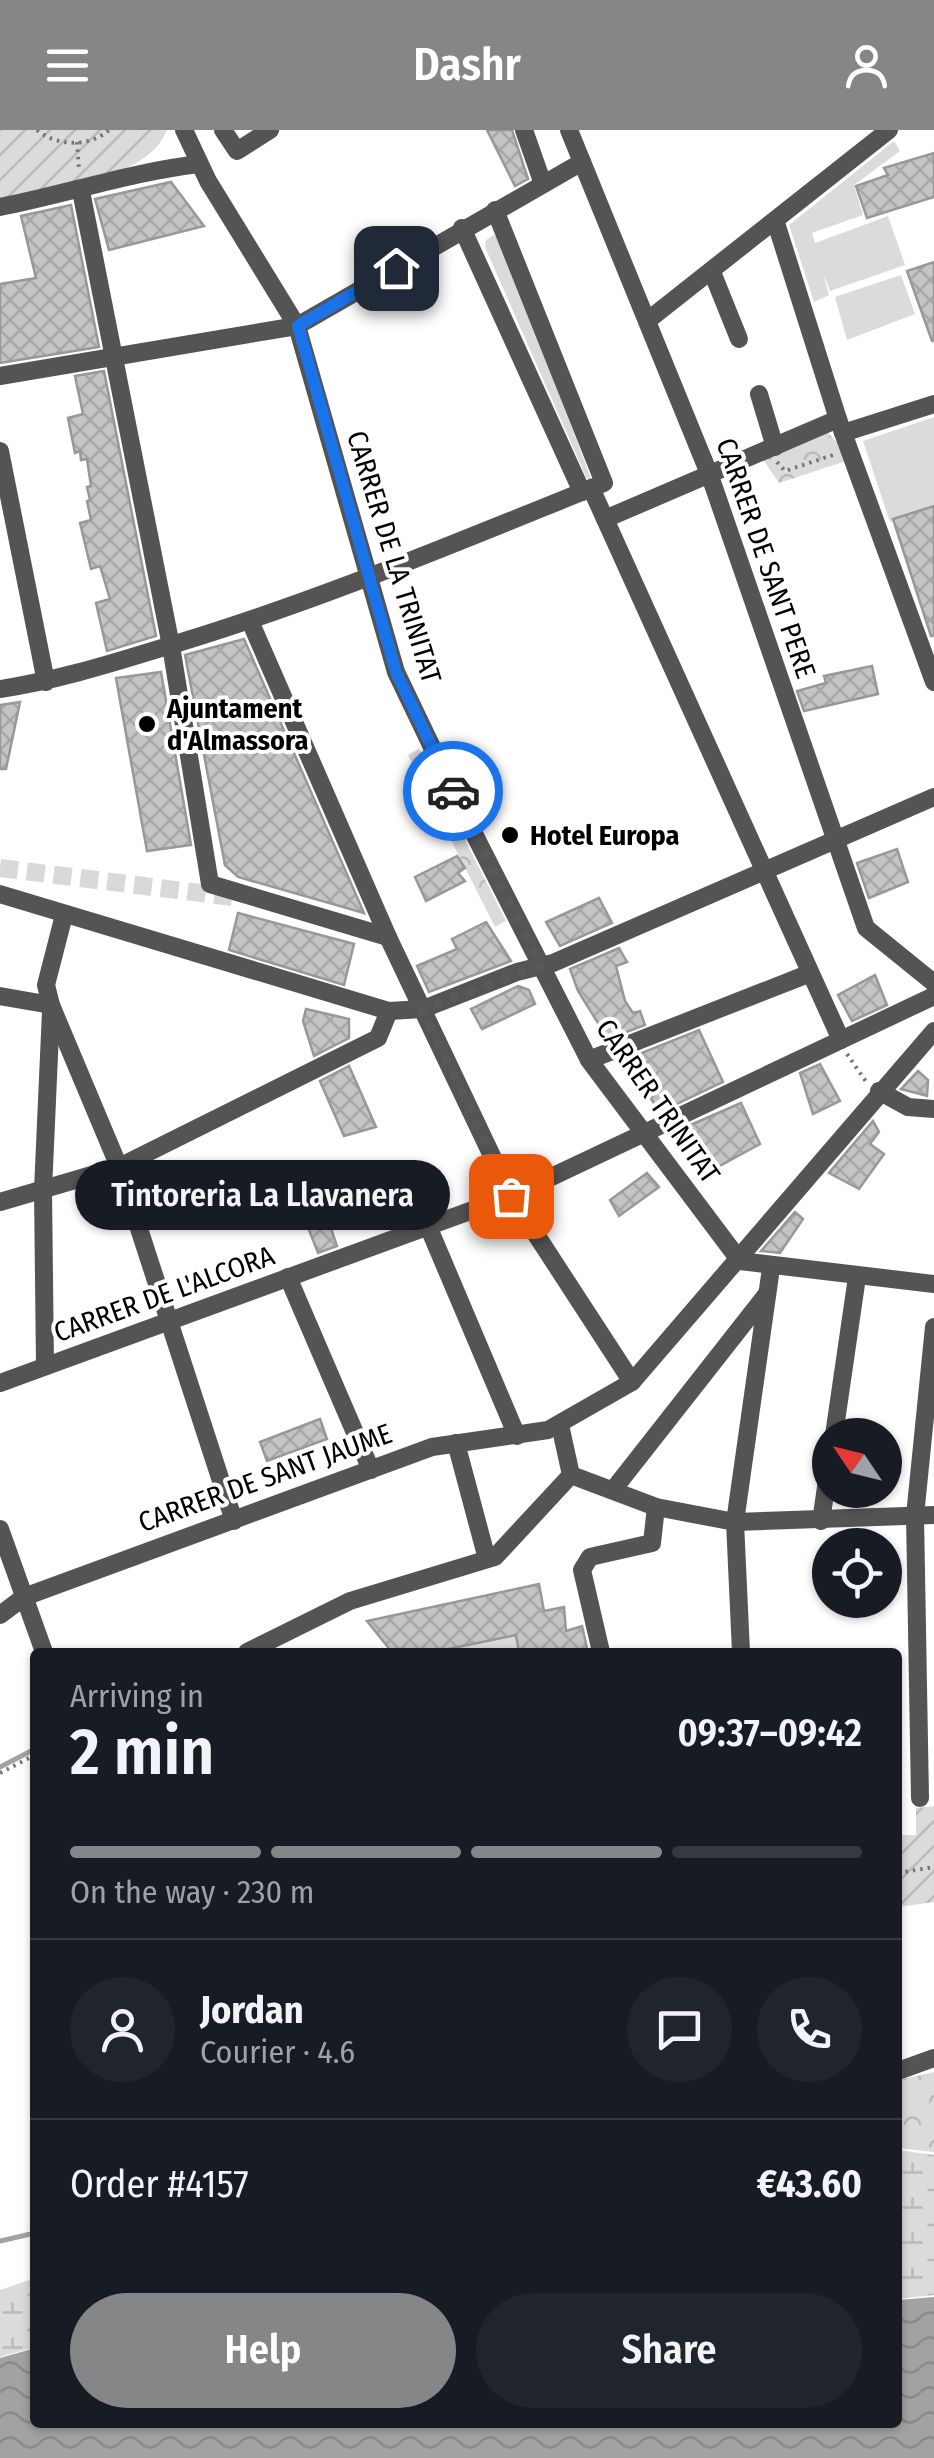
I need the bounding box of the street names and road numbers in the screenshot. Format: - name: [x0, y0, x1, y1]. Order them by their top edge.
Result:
- street label: CARRER DE LA TRINITAT: [340, 427, 448, 687]
- street label: CARRER DE SANT PERE: [709, 434, 823, 682]
- street label: CARRER TRINITAT: [589, 1013, 727, 1189]
- street label: CARRER DE L'ALCORA: [49, 1239, 279, 1349]
- street label: CARRER DE SANT JAUME: [134, 1417, 396, 1539]

